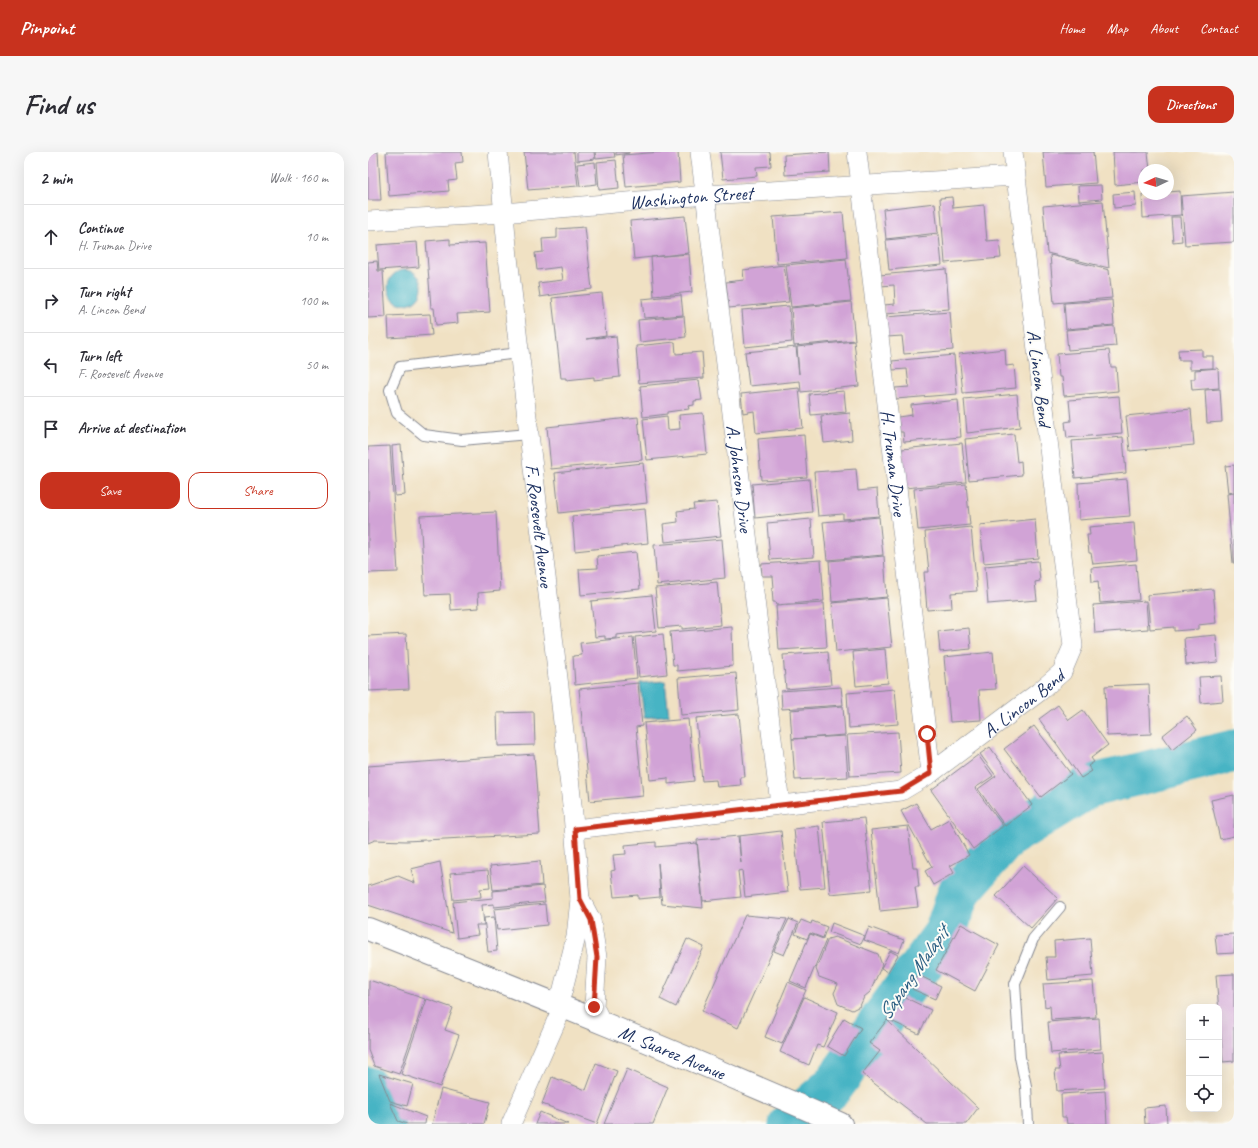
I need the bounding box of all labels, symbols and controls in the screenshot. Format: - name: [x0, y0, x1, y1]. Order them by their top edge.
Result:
- text: Pinpoint: [20, 16, 74, 40]
- text: Home: [1059, 20, 1085, 37]
- text: Map: [1107, 20, 1128, 37]
- text: About: [1150, 20, 1178, 37]
- text: Contact: [1200, 20, 1238, 37]
- button: Directions: [1148, 86, 1234, 123]
- text: Find us: [24, 87, 94, 122]
- north arrow: [1138, 164, 1174, 200]
- text: 2 min: [40, 168, 73, 189]
- text: Walk · 160 m: [269, 170, 328, 186]
- street label: Washington Street: [628, 181, 756, 215]
- text: Continue: [78, 219, 123, 238]
- icon: ahead: [40, 226, 62, 248]
- text: 10 m: [306, 229, 328, 245]
- text: H. Truman Drive: [78, 238, 151, 254]
- text: Turn right: [78, 283, 131, 302]
- icon: right: [40, 290, 62, 312]
- text: 100 m: [300, 293, 328, 309]
- text: A. Lincon Bend: [78, 302, 144, 318]
- street label: A. Lincon Bend: [1021, 329, 1057, 431]
- text: Turn left: [78, 347, 121, 366]
- icon: left: [40, 354, 62, 376]
- text: 50 m: [306, 357, 328, 373]
- text: F. Roosevelt Avenue: [78, 366, 162, 382]
- street label: H. Truman Drive: [875, 409, 911, 519]
- icon: arrive: [40, 418, 62, 440]
- text: Arrive at destination: [78, 419, 185, 438]
- street label: A. Johnson Drive: [721, 424, 758, 535]
- street label: F. Roosevelt Avenue: [520, 463, 558, 590]
- button: Save: [40, 472, 180, 509]
- button: Share: [188, 472, 328, 509]
- street label: A. Lincon Bend: [978, 662, 1072, 743]
- route start: [918, 725, 936, 743]
- water label: Sapang Malapit: [872, 918, 958, 1024]
- route end: [585, 998, 603, 1016]
- map controls: [1186, 1004, 1222, 1112]
- button: +: [1186, 1004, 1222, 1040]
- street label: M. Suarez Avenue: [615, 1020, 730, 1086]
- button: −: [1186, 1040, 1222, 1076]
- button: locate: [1186, 1076, 1222, 1112]

